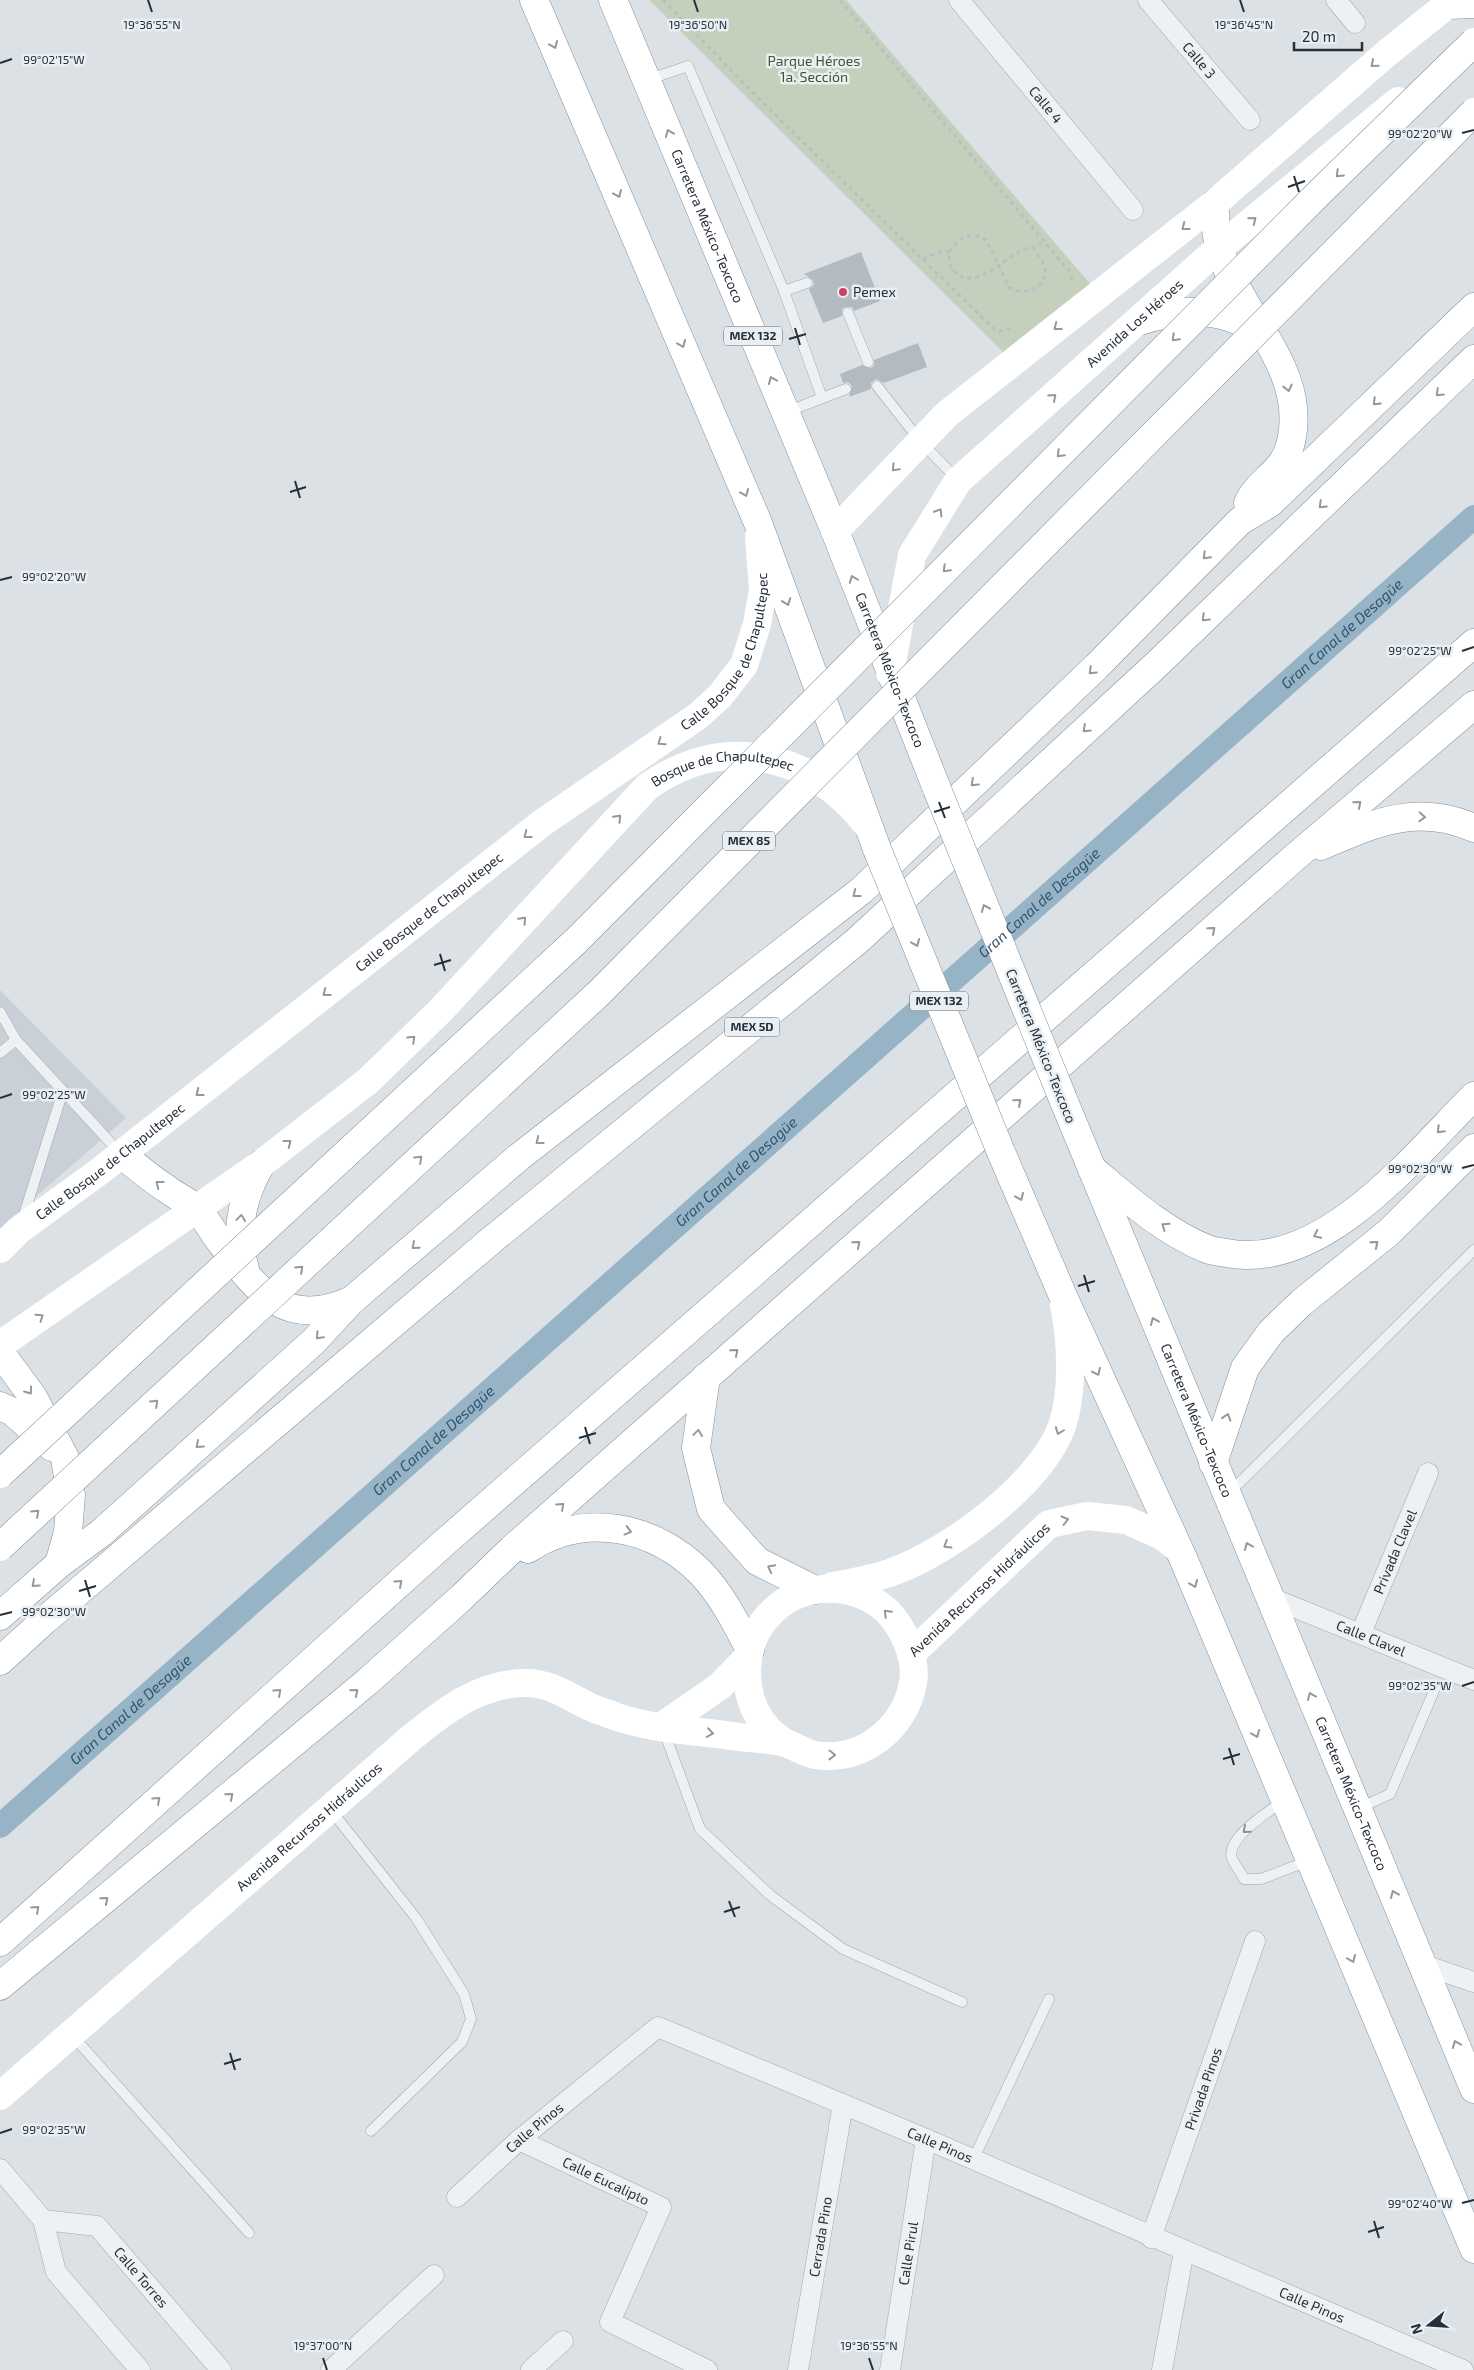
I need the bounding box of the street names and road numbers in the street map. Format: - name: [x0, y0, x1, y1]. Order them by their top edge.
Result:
- street label: Calle 3: [1179, 38, 1220, 82]
- street label: Calle 4: [1026, 82, 1067, 126]
- street label: Carretera México-Texcoco: [668, 146, 748, 305]
- street label: Avenida Los Héroes: [1082, 275, 1186, 371]
- road number: MEX 132: [724, 326, 782, 346]
- street label: Calle Bosque de Chapultepec: [677, 572, 771, 734]
- street label: Carretera México-Texcoco: [852, 590, 929, 750]
- street label: Bosque de Chapultepec: [647, 747, 797, 790]
- road number: MEX 85: [723, 831, 775, 850]
- street label: Calle Bosque de Chapultepec: [352, 848, 506, 975]
- street label: Carretera México-Texcoco: [1003, 966, 1080, 1126]
- road number: MEX 132: [910, 991, 968, 1010]
- road number: MEX 5D: [724, 1018, 780, 1036]
- street label: Calle Bosque de Chapultepec: [32, 1099, 188, 1223]
- street label: Carretera México-Texcoco: [1157, 1341, 1236, 1500]
- street label: Privada Clavel: [1369, 1506, 1420, 1596]
- street label: Avenida Recursos Hidráulicos: [905, 1519, 1053, 1660]
- street label: Calle Clavel: [1334, 1616, 1409, 1660]
- street label: Carretera México-Texcoco: [1312, 1714, 1391, 1873]
- street label: Avenida Recursos Hidráulicos: [233, 1758, 385, 1894]
- street label: Privada Pinos: [1180, 2045, 1225, 2132]
- street label: Calle Pinos: [502, 2099, 566, 2156]
- street label: Calle Pinos: [905, 2123, 975, 2166]
- street label: Calle Eucalipto: [560, 2153, 652, 2208]
- street label: Cerrada Pino: [805, 2195, 835, 2278]
- street label: Calle Pirul: [894, 2219, 921, 2286]
- street label: Calle Torres: [111, 2243, 172, 2311]
- street label: Calle Pinos: [1277, 2283, 1348, 2326]

